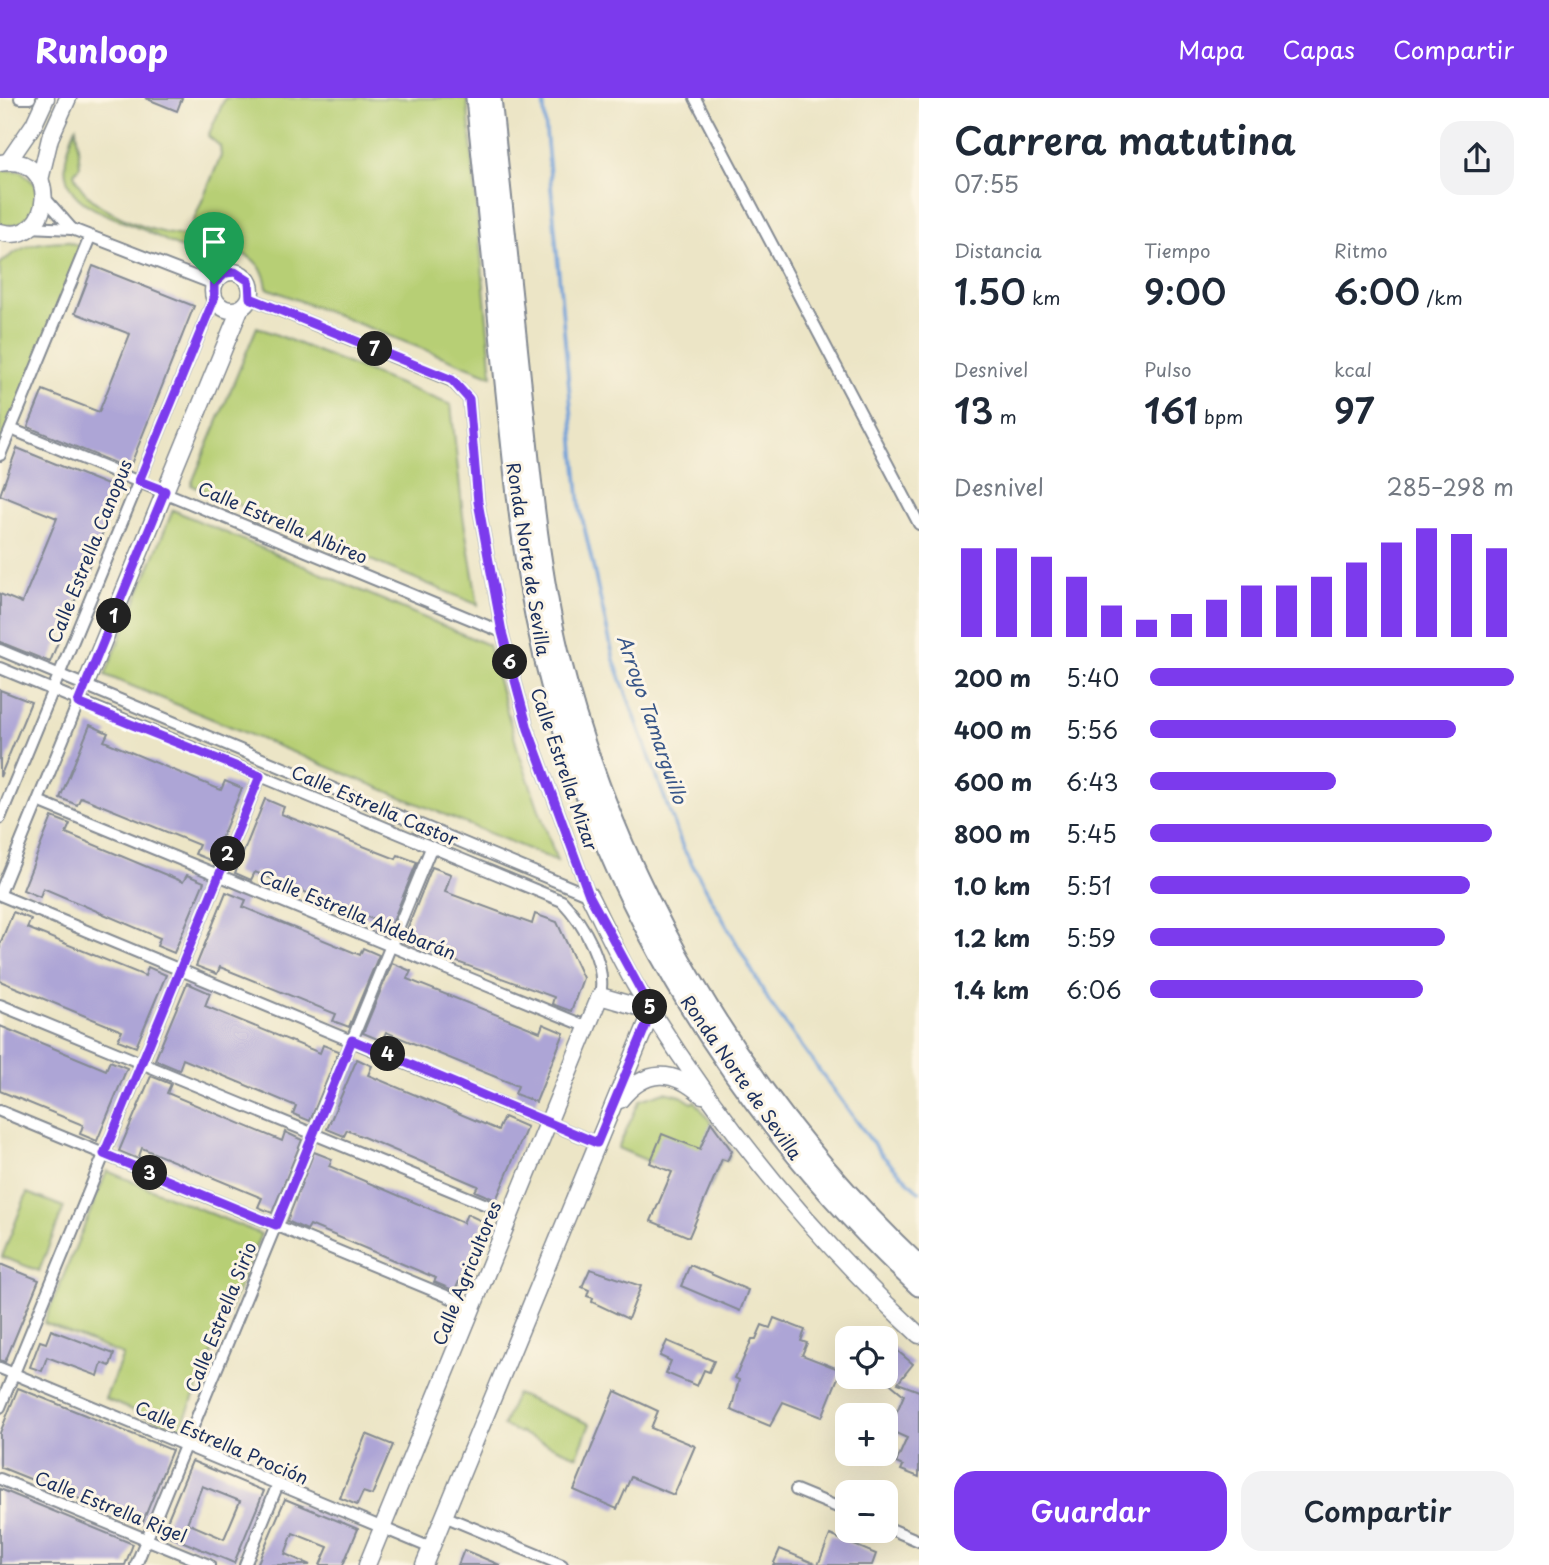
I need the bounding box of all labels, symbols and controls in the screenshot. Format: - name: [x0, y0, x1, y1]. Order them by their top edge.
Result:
- text: Runloop: [35, 24, 168, 74]
- text: Mapa: [1178, 31, 1244, 67]
- text: Capas: [1282, 31, 1355, 67]
- text: Compartir: [1393, 31, 1514, 67]
- text: Carrera matutina: [954, 111, 1296, 168]
- button: share: [1440, 121, 1514, 195]
- text: 07:55: [954, 166, 1019, 201]
- pin: [184, 212, 244, 284]
- icon: arrive: [195, 223, 233, 261]
- text: Distancia: [954, 236, 1042, 264]
- text: Tiempo: [1144, 236, 1211, 264]
- text: Ritmo: [1334, 236, 1388, 264]
- text: 1.50: [954, 264, 1026, 317]
- text: 9:00: [1144, 264, 1226, 317]
- text: 6:00: [1334, 264, 1420, 317]
- text: km: [1026, 283, 1061, 311]
- text: /km: [1420, 283, 1463, 311]
- pin: 7: [358, 331, 392, 366]
- text: 7: [369, 334, 380, 362]
- text: Desnivel: [954, 355, 1028, 383]
- text: Pulso: [1144, 355, 1192, 383]
- text: kcal: [1334, 355, 1372, 383]
- text: 13: [954, 383, 993, 436]
- text: 161: [1144, 383, 1198, 436]
- text: 97: [1334, 383, 1375, 436]
- text: m: [993, 402, 1017, 430]
- text: bpm: [1198, 402, 1243, 430]
- street label: Calle Estrella Canopus: [40, 455, 138, 647]
- street label: Ronda Norte de Sevilla: [500, 460, 558, 659]
- text: Desnivel: [954, 469, 1044, 504]
- text: 285–298 m: [1386, 469, 1514, 504]
- street label: Calle Estrella Albireo: [194, 474, 372, 570]
- pin: 1: [96, 598, 132, 634]
- text: 1: [109, 601, 118, 629]
- water label: Arroyo Tamarguillo: [611, 631, 695, 809]
- pin: 6: [492, 644, 528, 680]
- text: 6: [503, 647, 516, 675]
- text: 200 m: [954, 660, 1031, 695]
- text: 5:40: [1066, 660, 1119, 695]
- street label: Calle Estrella Mizar: [524, 684, 606, 855]
- text: 400 m: [954, 712, 1032, 747]
- text: 5:56: [1066, 712, 1118, 747]
- street label: Calle Estrella Castor: [287, 758, 463, 853]
- text: 600 m: [954, 764, 1032, 799]
- text: 6:43: [1066, 764, 1119, 799]
- text: 800 m: [954, 816, 1031, 851]
- text: 5:45: [1066, 816, 1117, 851]
- pin: 2: [210, 836, 246, 872]
- text: 2: [221, 839, 234, 867]
- street label: Calle Estrella Aldebarán: [256, 862, 460, 966]
- text: 1.0 km: [954, 868, 1031, 903]
- text: 5:51: [1066, 868, 1112, 903]
- text: 1.2 km: [954, 920, 1030, 955]
- text: 5:59: [1066, 920, 1116, 955]
- text: 1.4 km: [954, 972, 1029, 1007]
- text: 6:06: [1066, 972, 1122, 1007]
- street label: Ronda Norte de Sevilla: [675, 989, 810, 1166]
- pin: 5: [632, 990, 668, 1024]
- text: 5: [643, 992, 656, 1020]
- pin: 4: [370, 1037, 406, 1072]
- text: 4: [381, 1039, 394, 1067]
- pin: 3: [132, 1156, 168, 1190]
- text: 3: [143, 1158, 156, 1186]
- street label: Calle Agricultores: [425, 1197, 507, 1349]
- street label: Calle Estrella Sirio: [177, 1238, 263, 1396]
- map controls: [835, 1326, 898, 1543]
- button: locate: [835, 1326, 898, 1389]
- street label: Calle Estrella Proción: [131, 1393, 313, 1491]
- button: +: [835, 1403, 898, 1466]
- street label: Calle Estrella Rigel: [31, 1463, 191, 1549]
- button: Guardar: [954, 1471, 1227, 1551]
- button: Compartir: [1241, 1471, 1514, 1551]
- button: −: [835, 1480, 898, 1543]

